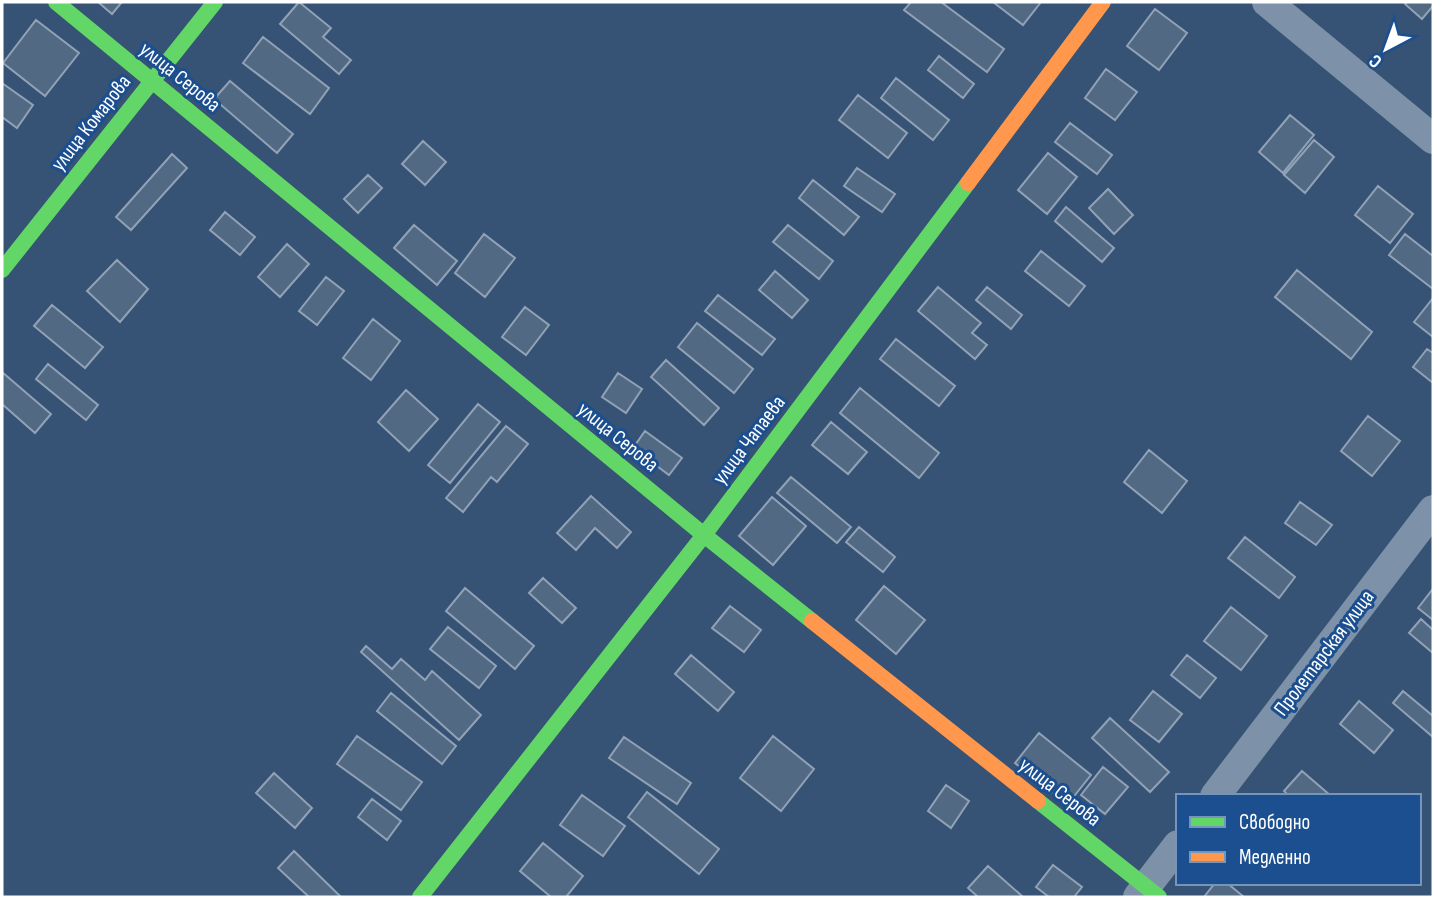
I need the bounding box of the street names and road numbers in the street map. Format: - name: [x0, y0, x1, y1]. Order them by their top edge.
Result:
- street label: улица Серова: [134, 37, 226, 117]
- street label: улица Комарова: [46, 70, 136, 176]
- street label: улица Чапаева: [707, 391, 791, 489]
- street label: улица Серова: [572, 397, 664, 477]
- street label: Пролетарская улица: [1269, 585, 1379, 721]
- street label: улица Серова: [1014, 752, 1106, 832]

